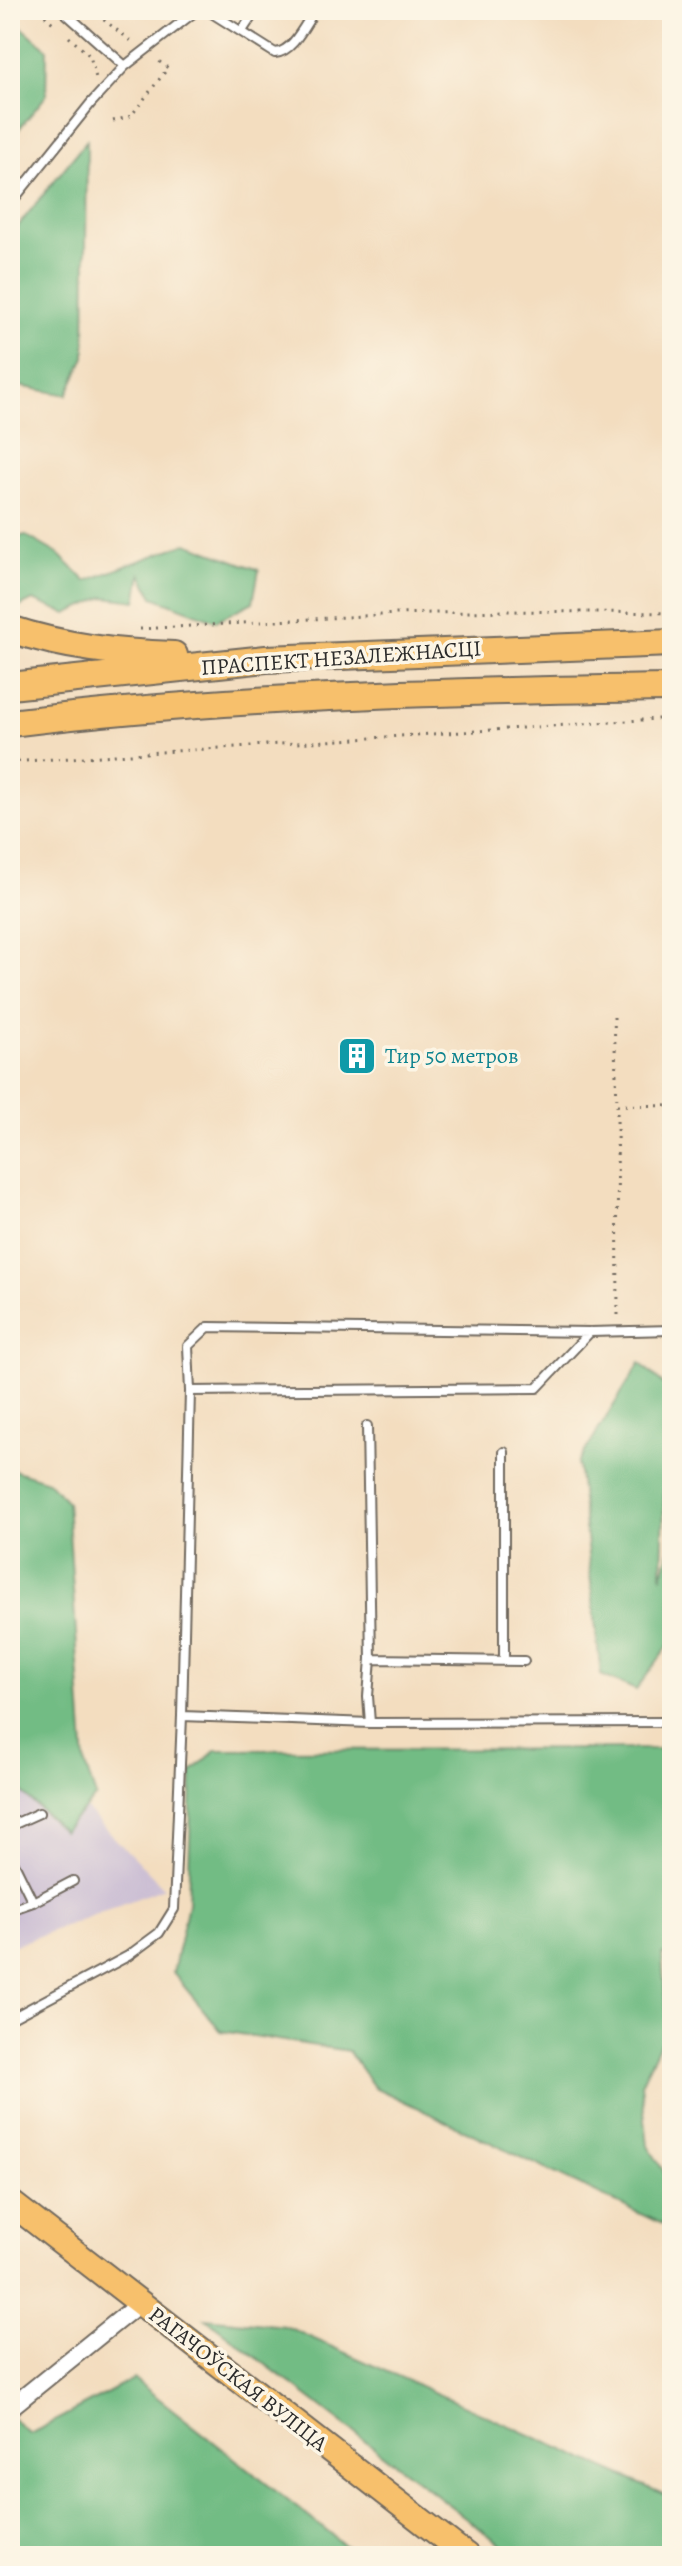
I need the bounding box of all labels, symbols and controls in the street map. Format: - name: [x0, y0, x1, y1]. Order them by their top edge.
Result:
- street label: ПРАСПЕКТ НЕЗАЛЕЖНАСЦІ: [200, 633, 482, 683]
- building icon: Тир 50 метров: [336, 1035, 378, 1077]
- place label: Тир 50 метров: [385, 1041, 518, 1071]
- street label: РАГАЧОЎСКАЯ ВУЛІЦА: [142, 2300, 335, 2459]

